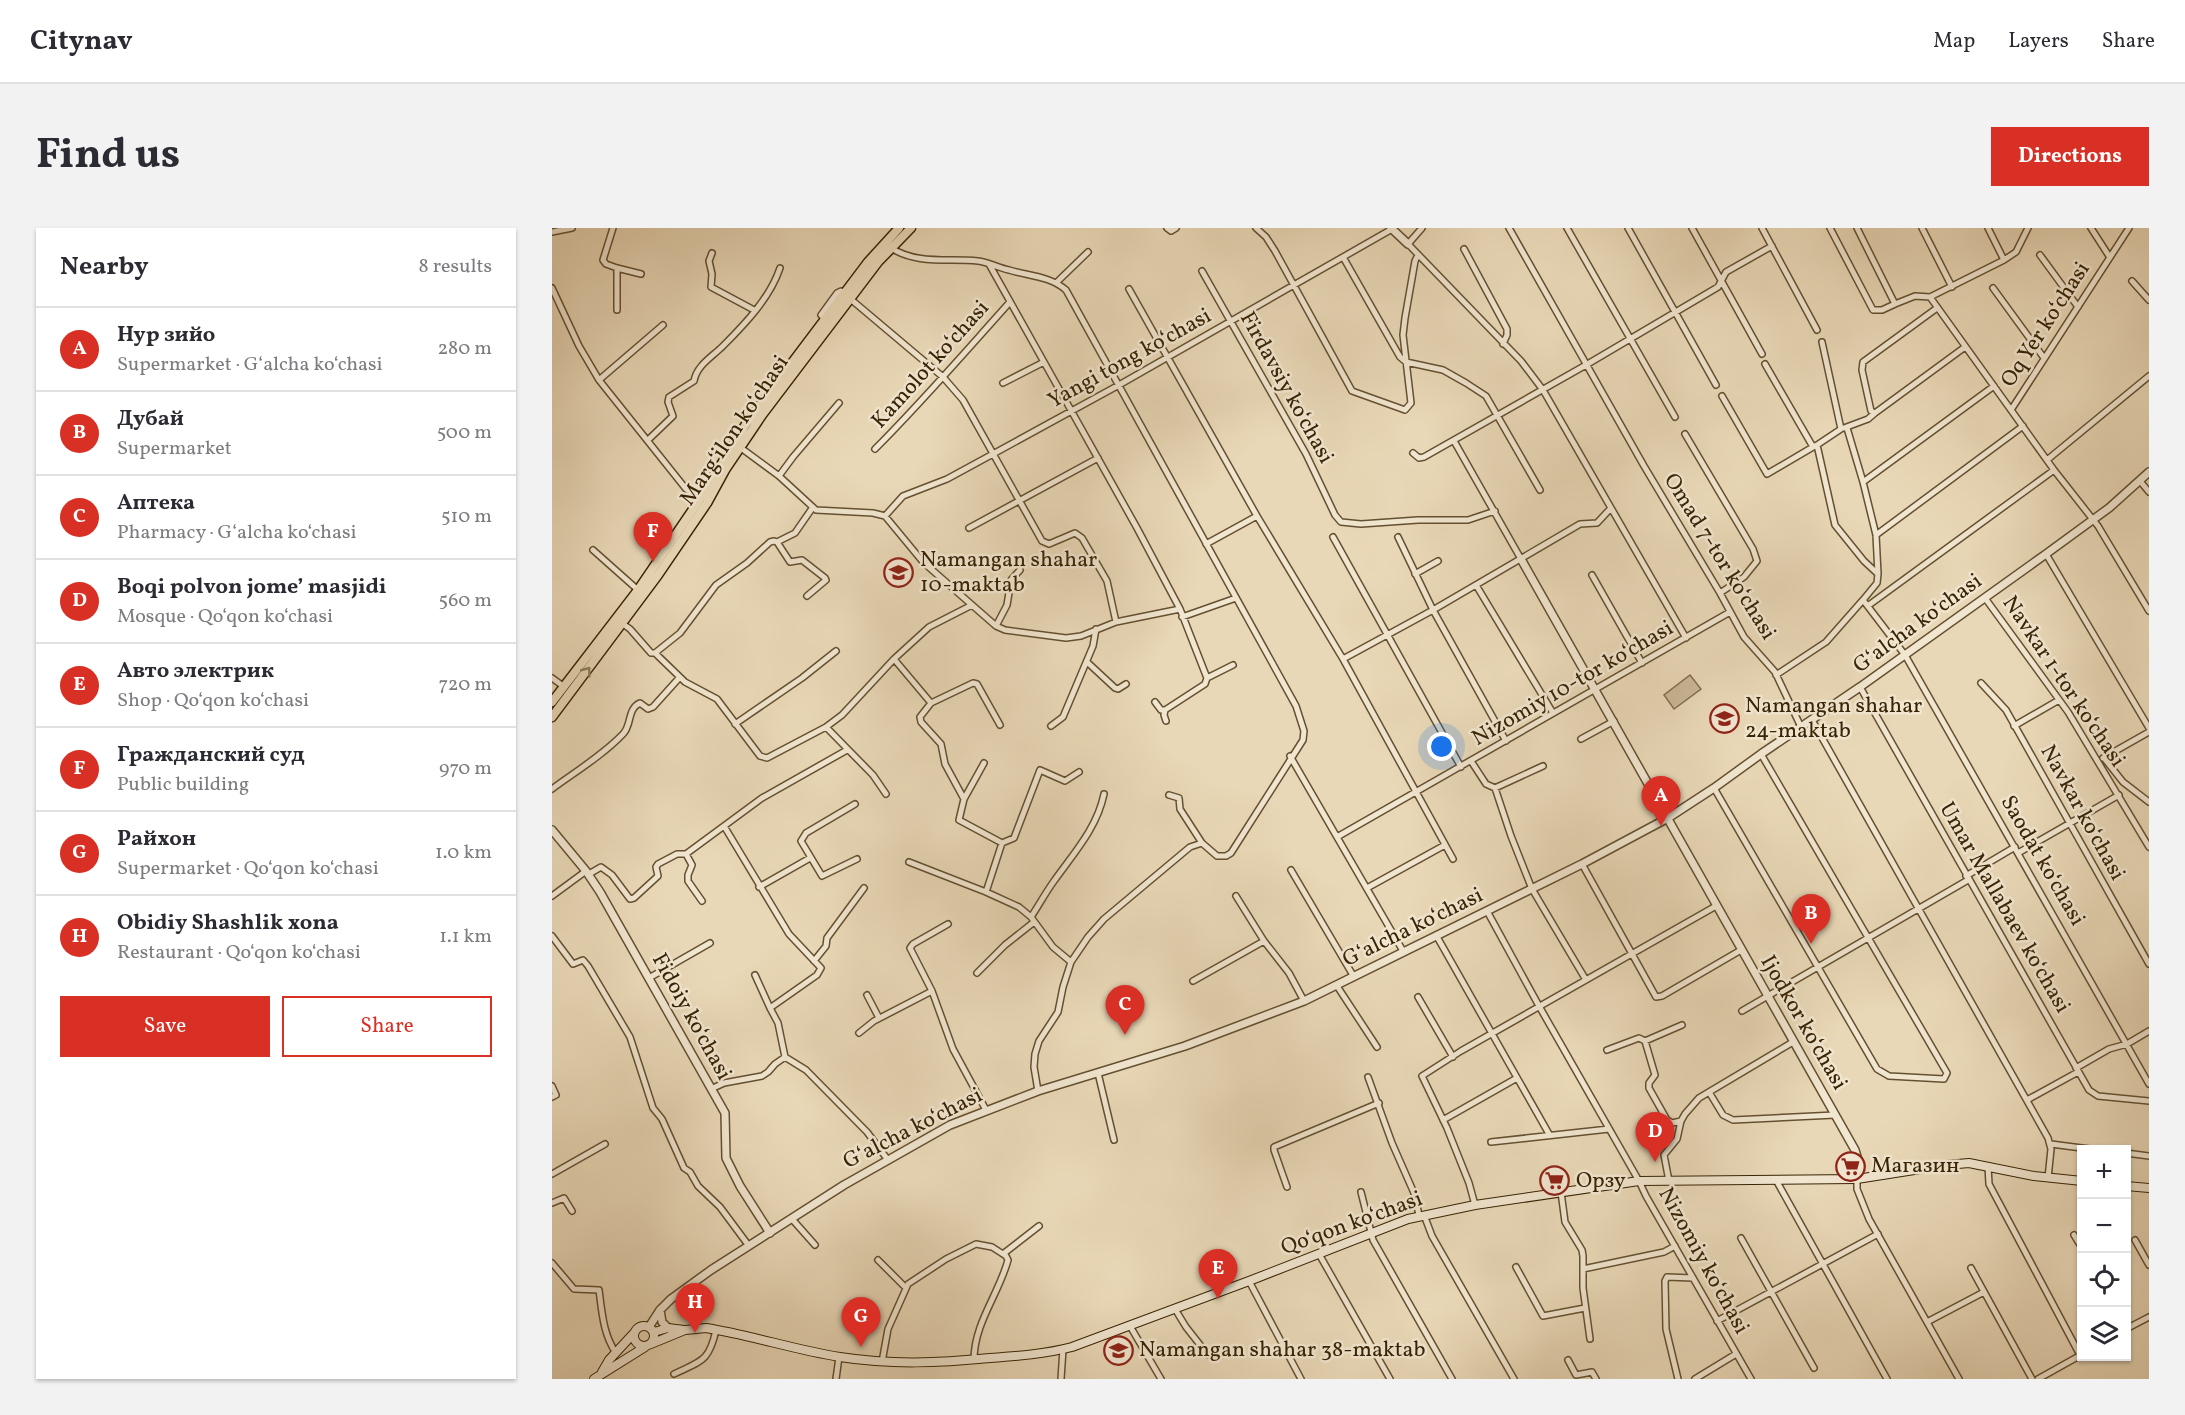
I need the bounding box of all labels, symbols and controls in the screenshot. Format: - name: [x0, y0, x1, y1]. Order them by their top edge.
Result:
- text: Citynav: [30, 22, 133, 61]
- text: Map: [1933, 27, 1975, 56]
- text: Layers: [2008, 27, 2069, 56]
- text: Share: [2102, 27, 2155, 56]
- text: Find us: [36, 127, 180, 186]
- button: Directions: [1991, 127, 2149, 186]
- text: Nearby: [60, 249, 149, 285]
- text: 8 results: [419, 253, 492, 281]
- street label: Oq Yer koʻchasi: [1994, 256, 2098, 394]
- street label: Kamolot koʻchasi: [865, 294, 997, 436]
- street label: Yangi tong koʻchasi: [1043, 301, 1217, 417]
- street label: Firdavsiy koʻchasi: [1231, 306, 1341, 470]
- text: Нур зийо: [117, 320, 215, 351]
- text: A: [72, 335, 87, 363]
- text: 280 m: [437, 335, 492, 363]
- street label: Margʻilon koʻchasi: [673, 350, 797, 512]
- text: Supermarket · Gʻalcha koʻchasi: [117, 351, 383, 379]
- text: Дубай: [117, 404, 184, 435]
- text: B: [73, 419, 86, 447]
- text: 500 m: [437, 419, 492, 447]
- text: Supermarket: [117, 435, 232, 463]
- street label: Omad 7-tor koʻchasi: [1655, 468, 1783, 646]
- text: Аптека: [117, 488, 195, 519]
- text: C: [73, 503, 86, 531]
- text: 510 m: [441, 503, 492, 531]
- pin: F: [634, 512, 672, 562]
- text: Pharmacy · Gʻalcha koʻchasi: [117, 519, 357, 547]
- place label: Namangan shahar 10-maktab: [920, 545, 1097, 601]
- school or university icon: Namangan shahar 10-maktab: [883, 557, 915, 589]
- street label: Gʻalcha koʻchasi: [1847, 567, 1989, 681]
- text: Boqi polvon jome’ masjidi: [117, 572, 387, 603]
- text: D: [72, 587, 87, 615]
- text: 560 m: [439, 587, 492, 615]
- street label: Navkar 1-tor koʻchasi: [1994, 590, 2132, 774]
- text: Mosque · Qoʻqon koʻchasi: [117, 603, 333, 631]
- street label: Nizomiy 10-tor koʻchasi: [1467, 614, 1679, 754]
- text: Авто электрик: [117, 656, 274, 687]
- one-way arrow: [580, 666, 591, 677]
- text: E: [73, 671, 86, 699]
- text: 720 m: [438, 671, 492, 699]
- text: Shop · Qoʻqon koʻchasi: [117, 687, 309, 715]
- place label: Namangan shahar 24-maktab: [1745, 691, 1922, 747]
- school or university icon: Namangan shahar 24-maktab: [1708, 703, 1740, 735]
- your location: [1427, 732, 1456, 761]
- street label: Navkar koʻchasi: [2032, 739, 2132, 887]
- text: Гражданский суд: [117, 740, 305, 771]
- text: F: [74, 755, 85, 783]
- text: 970 m: [439, 755, 492, 783]
- text: Public building: [117, 771, 249, 799]
- pin: A: [1642, 776, 1680, 826]
- street label: Saodat koʻchasi: [1992, 790, 2092, 932]
- street label: Umar Mallabaev koʻchasi: [1931, 797, 2077, 1019]
- text: Райхон: [117, 824, 196, 855]
- text: G: [72, 839, 87, 867]
- text: 1.0 km: [435, 839, 492, 867]
- text: Supermarket · Qoʻqon koʻchasi: [117, 855, 379, 883]
- street label: Gʻalcha koʻchasi: [1338, 881, 1488, 975]
- pin: B: [1792, 894, 1830, 944]
- text: Obidiy Shashlik xona: [117, 908, 339, 939]
- text: H: [72, 923, 87, 951]
- text: 1.1 km: [439, 923, 492, 951]
- text: Restaurant · Qoʻqon koʻchasi: [117, 939, 361, 967]
- street label: Fidoiy koʻchasi: [643, 948, 739, 1086]
- street label: Ijodkor koʻchasi: [1752, 950, 1854, 1096]
- pin: C: [1106, 986, 1144, 1035]
- button: Save: [60, 996, 270, 1057]
- button: Share: [282, 996, 492, 1057]
- street label: Gʻalcha koʻchasi: [838, 1081, 988, 1177]
- pin: D: [1636, 1112, 1674, 1162]
- map controls: [2077, 1145, 2131, 1361]
- button: +: [2077, 1145, 2131, 1199]
- supermarket icon: Магазин: [1834, 1150, 1866, 1182]
- place label: Магазин: [1871, 1151, 1959, 1182]
- supermarket icon: Орзу: [1539, 1165, 1571, 1197]
- place label: Орзу: [1576, 1166, 1626, 1197]
- street label: Nizomiy koʻchasi: [1650, 1182, 1756, 1340]
- street label: Qoʻqon koʻchasi: [1277, 1184, 1427, 1264]
- button: −: [2077, 1199, 2131, 1253]
- pin: E: [1198, 1250, 1238, 1299]
- button: locate: [2077, 1253, 2131, 1307]
- pin: H: [676, 1284, 714, 1333]
- pin: G: [842, 1298, 880, 1347]
- button: layers: [2077, 1307, 2131, 1361]
- school or university icon: Namangan shahar 38-maktab: [1102, 1334, 1134, 1366]
- place label: Namangan shahar 38-maktab: [1139, 1335, 1426, 1366]

